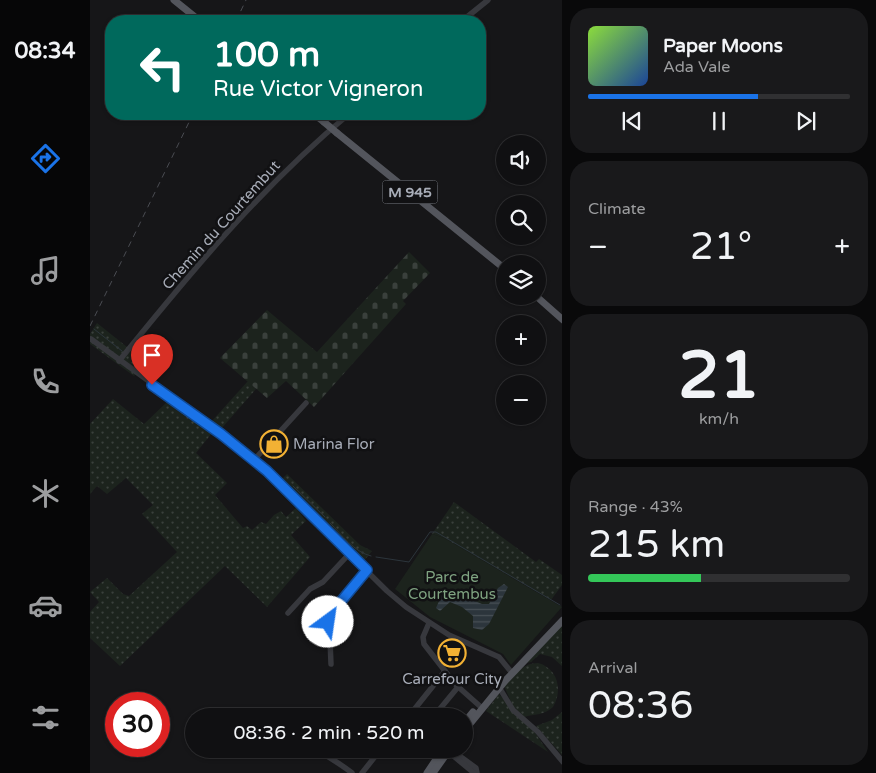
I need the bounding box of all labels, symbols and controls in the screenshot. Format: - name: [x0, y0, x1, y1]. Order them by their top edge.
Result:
- text: 100 m: [213, 34, 320, 76]
- icon: left: [130, 35, 195, 100]
- text: Paper Moons: [663, 35, 783, 57]
- text: 08:34: [15, 38, 75, 64]
- text: Ada Vale: [663, 57, 730, 77]
- text: Rue Victor Vigneron: [213, 76, 423, 102]
- icon: previous: [618, 107, 646, 135]
- icon: pause: [705, 107, 733, 135]
- icon: next: [792, 107, 820, 135]
- map controls: [496, 135, 546, 425]
- button: sound: [496, 135, 546, 185]
- icon: directions: [28, 141, 63, 176]
- street label: Chemin du Courtembut: [158, 157, 284, 293]
- road number: M 945: [382, 180, 438, 203]
- button: search: [496, 195, 546, 245]
- text: Climate: [588, 199, 646, 219]
- text: 21°: [690, 224, 752, 270]
- text: −: [588, 230, 608, 264]
- text: +: [834, 230, 850, 264]
- icon: music: [28, 253, 63, 288]
- button: layers: [496, 255, 546, 305]
- button: +: [496, 315, 546, 365]
- pin: [131, 334, 173, 385]
- text: 21: [678, 337, 760, 416]
- icon: arrive: [138, 341, 166, 369]
- icon: phone: [28, 364, 63, 399]
- button: −: [496, 375, 546, 425]
- text: km/h: [699, 409, 739, 429]
- shop icon: Marina Flor: [259, 429, 289, 459]
- place label: Marina Flor: [293, 435, 375, 453]
- icon: climate: [28, 476, 63, 511]
- text: Range · 43%: [588, 497, 683, 517]
- text: 215 km: [588, 522, 725, 568]
- park label: Parc de Courtembus: [408, 568, 496, 603]
- icon: car: [28, 588, 63, 623]
- position arrow: [301, 595, 353, 647]
- supermarket icon: Carrefour City: [437, 638, 467, 668]
- text: Arrival: [588, 658, 637, 678]
- place label: Carrefour City: [402, 670, 502, 688]
- text: 08:36: [588, 683, 693, 729]
- speed limit sign: 30: [105, 692, 170, 757]
- icon: filters: [28, 700, 63, 735]
- text: 08:36 · 2 min · 520 m: [233, 722, 425, 744]

